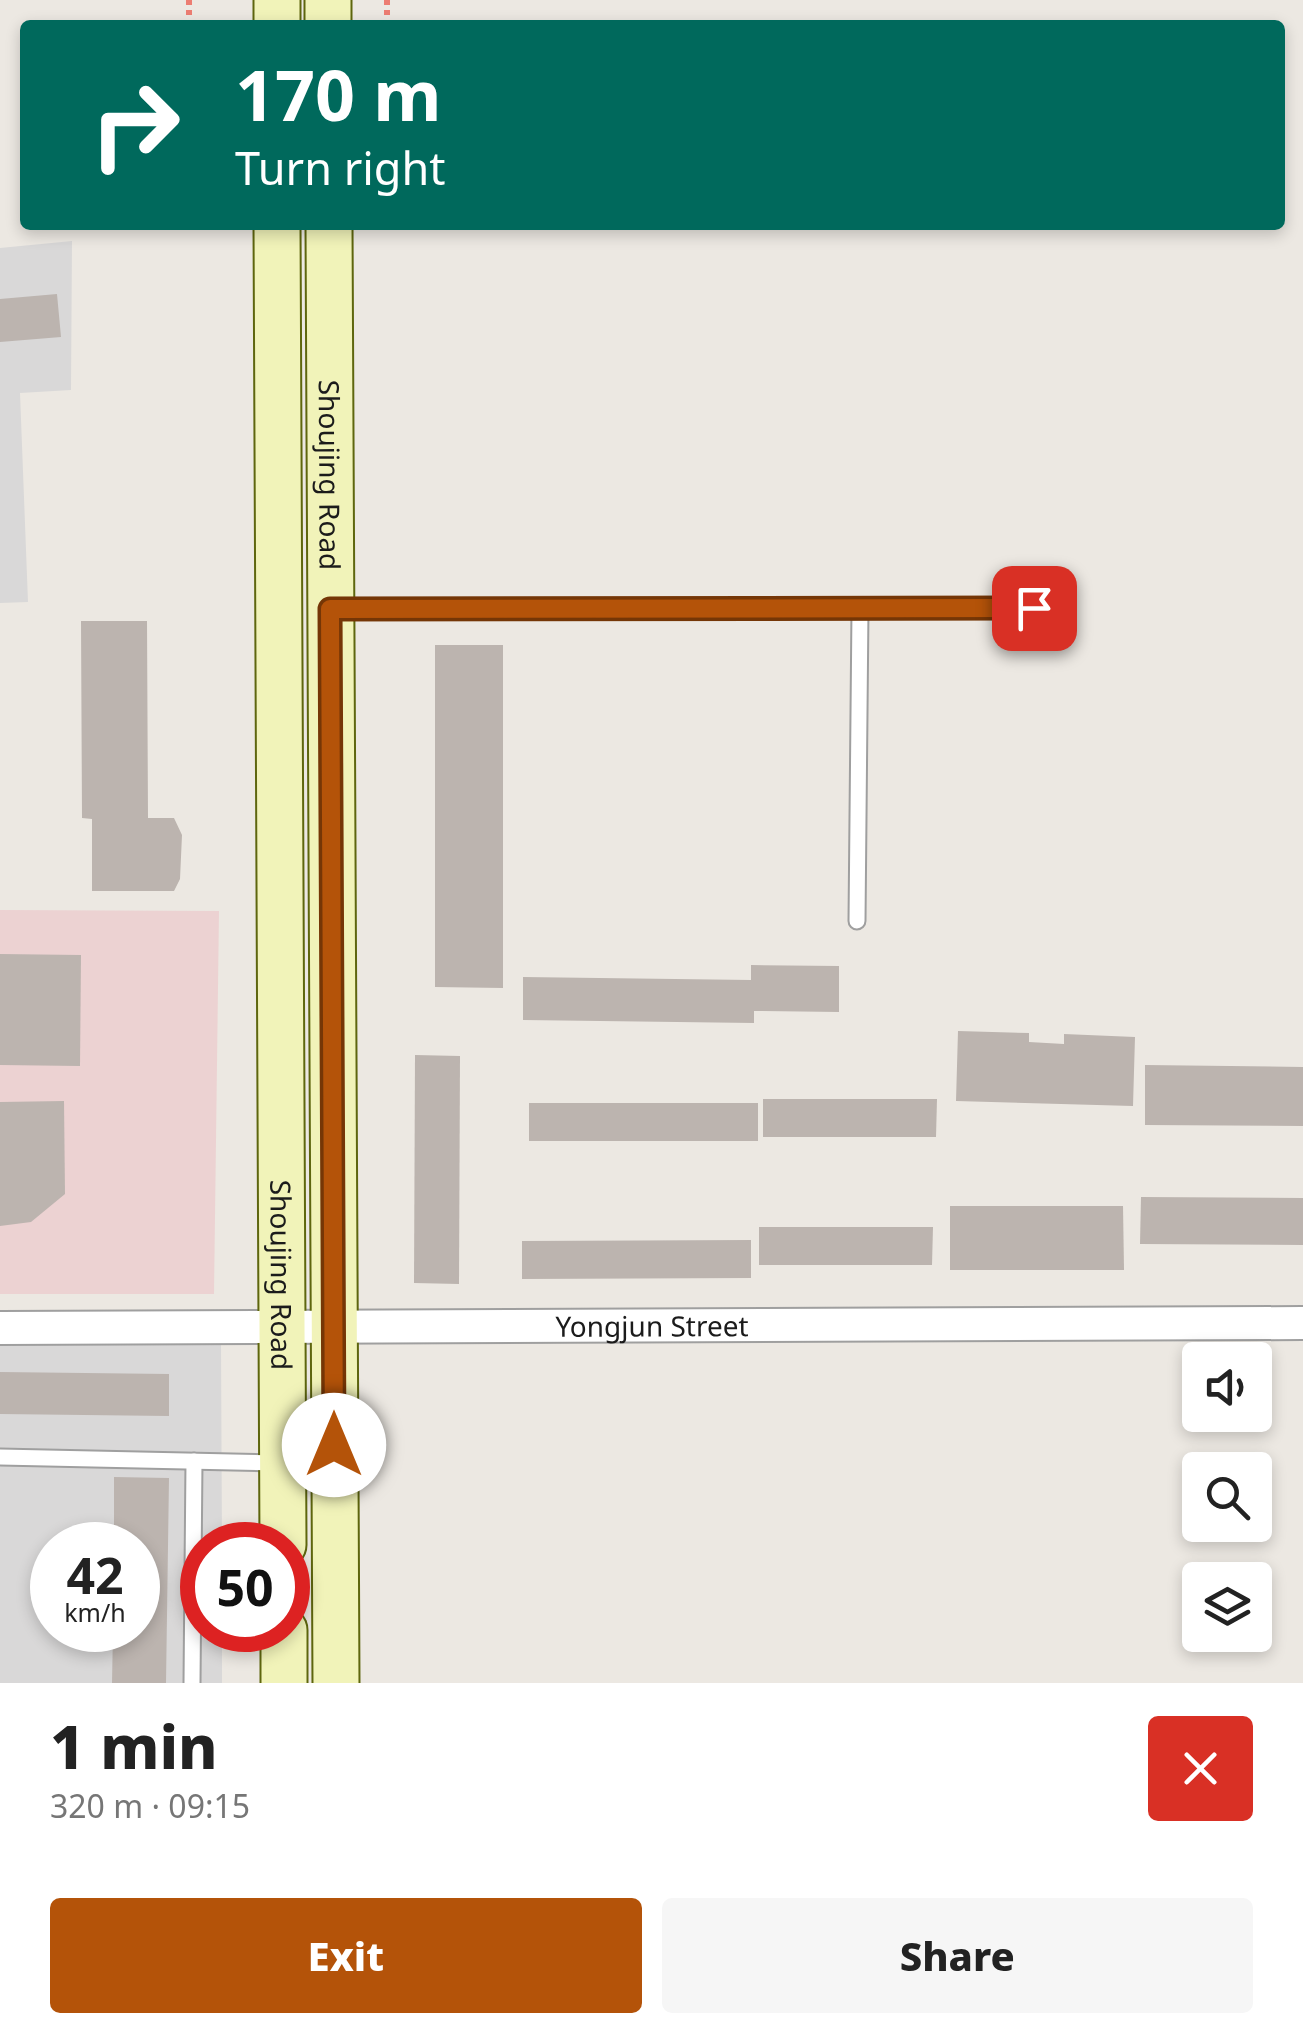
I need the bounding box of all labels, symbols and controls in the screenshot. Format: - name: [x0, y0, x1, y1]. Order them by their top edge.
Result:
- text: 170 m: [235, 46, 442, 142]
- icon: right: [70, 60, 200, 190]
- text: Turn right: [235, 137, 446, 198]
- street label: Shoujing Road: [311, 380, 350, 570]
- pin: [992, 566, 1077, 651]
- icon: arrive: [1007, 581, 1062, 636]
- street label: Shoujing Road: [262, 1180, 301, 1370]
- street label: Yongjun Street: [555, 1306, 749, 1345]
- map controls: [1182, 1342, 1272, 1652]
- button: sound: [1182, 1342, 1272, 1432]
- position arrow: [282, 1393, 386, 1497]
- button: search: [1182, 1452, 1272, 1542]
- speed limit sign: 50: [180, 1522, 310, 1652]
- text: 42: [66, 1541, 124, 1609]
- button: layers: [1182, 1562, 1272, 1652]
- text: km/h: [64, 1595, 126, 1629]
- text: 1 min: [50, 1705, 218, 1787]
- button: close: [1148, 1716, 1253, 1821]
- text: 320 m · 09:15: [50, 1784, 250, 1827]
- button: Exit: [50, 1898, 642, 2013]
- button: Share: [662, 1898, 1253, 2013]

